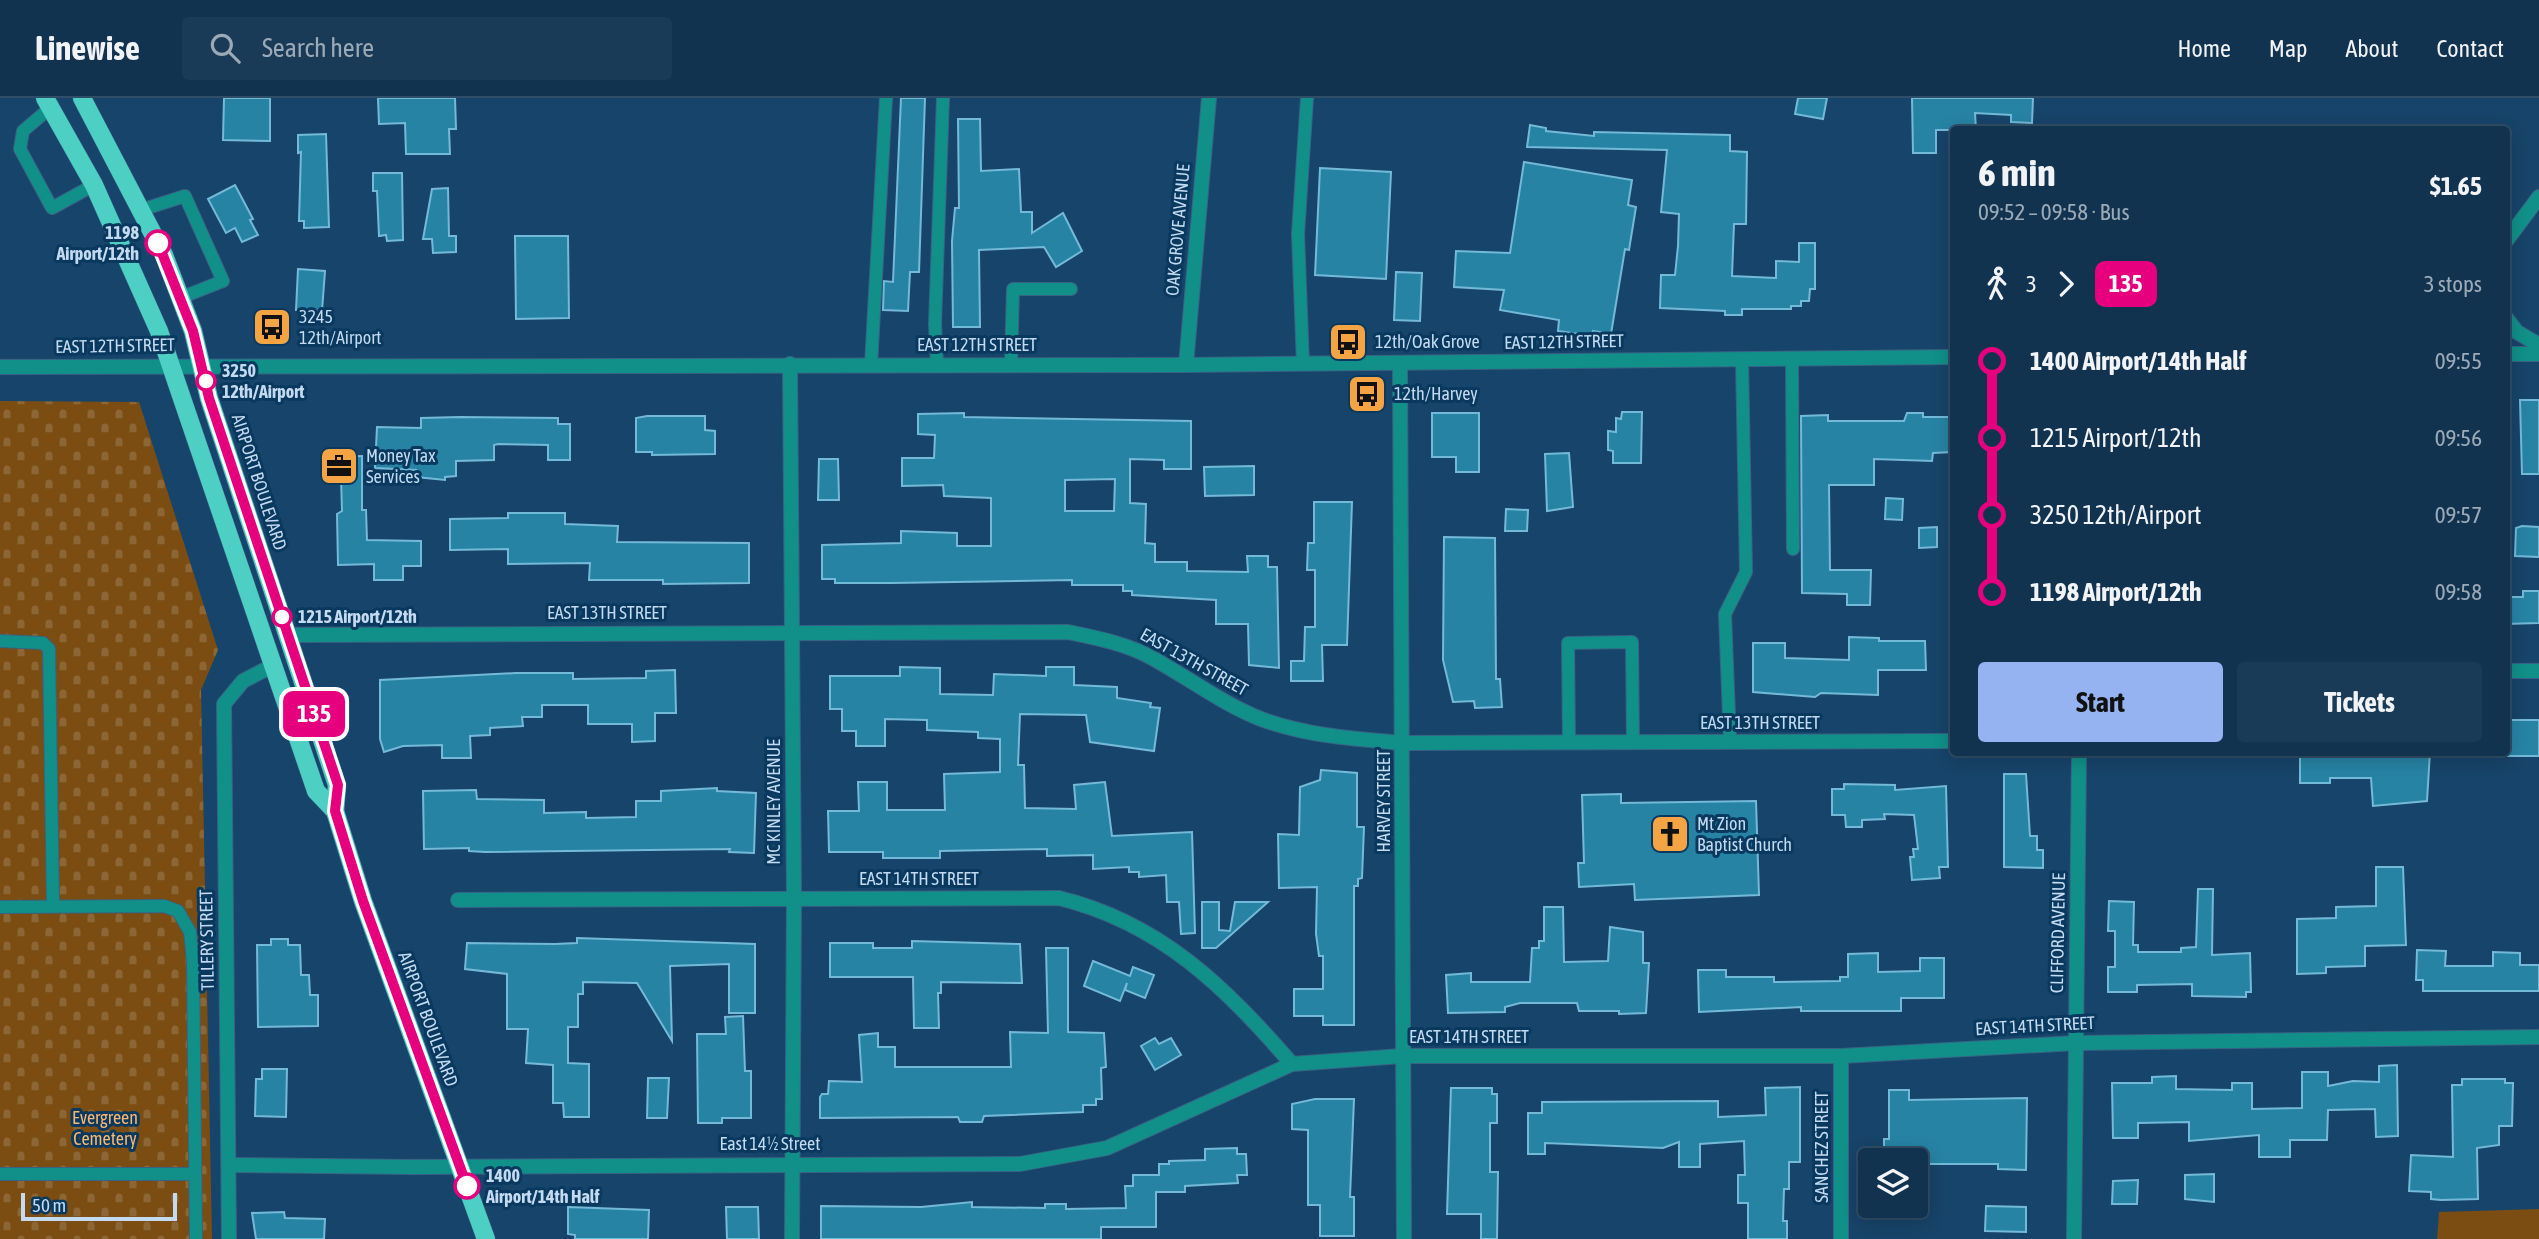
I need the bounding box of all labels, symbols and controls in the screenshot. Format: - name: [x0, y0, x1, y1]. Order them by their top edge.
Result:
- search box: [182, 17, 672, 80]
- text: Linewise: [35, 29, 140, 67]
- icon: search: [206, 29, 244, 67]
- text: Search here: [262, 33, 374, 63]
- text: Home: [2177, 35, 2231, 62]
- text: Map: [2269, 35, 2307, 62]
- text: About: [2345, 35, 2398, 62]
- text: Contact: [2436, 35, 2504, 62]
- text: 6 min: [1978, 151, 2056, 194]
- street label: OAK GROVE AVENUE: [1161, 163, 1194, 297]
- text: $1.65: [2430, 171, 2482, 201]
- text: 09:52 – 09:58 · Bus: [1978, 199, 2130, 225]
- place label: 1198 Airport/12th: [56, 222, 140, 264]
- marker: 1198 Airport/12th: [145, 230, 171, 256]
- icon: walk: [1978, 265, 2016, 303]
- icon: forward: [2047, 265, 2085, 303]
- text: 135: [2109, 270, 2143, 297]
- text: 3: [2026, 271, 2037, 297]
- text: 3 stops: [2424, 271, 2482, 297]
- bus stop icon: 3245 12th/Airport: [251, 306, 293, 348]
- place label: 3245 12th/Airport: [299, 306, 382, 348]
- bus stop icon: 12th/Oak Grove: [1327, 321, 1369, 363]
- street label: EAST 12TH STREET: [1504, 330, 1624, 353]
- place label: 12th/Oak Grove: [1375, 331, 1480, 352]
- street label: EAST 12TH STREET: [55, 334, 175, 357]
- street label: EAST 12TH STREET: [917, 334, 1037, 355]
- text: 1400 Airport/14th Half: [2030, 346, 2246, 376]
- text: 09:55: [2435, 348, 2482, 374]
- place label: 3250 12th/Airport: [222, 360, 305, 402]
- marker: 3250 12th/Airport: [196, 371, 216, 391]
- bus stop icon: 12th/Harvey: [1346, 373, 1388, 415]
- place label: 12th/Harvey: [1394, 383, 1478, 404]
- street label: AIRPORT BOULEVARD: [228, 411, 291, 553]
- text: 1215 Airport/12th: [2030, 423, 2202, 453]
- text: 09:56: [2435, 425, 2482, 451]
- office icon: Money Tax Services: [318, 445, 360, 487]
- place label: Money Tax Services: [366, 445, 435, 487]
- text: 3250 12th/Airport: [2030, 500, 2202, 530]
- text: 09:57: [2435, 502, 2482, 528]
- text: 1198 Airport/12th: [2030, 577, 2202, 607]
- text: 09:58: [2435, 579, 2482, 605]
- street label: EAST 13TH STREET: [547, 602, 667, 623]
- place label: 1215 Airport/12th: [298, 606, 417, 627]
- marker: 1215 Airport/12th: [272, 607, 292, 627]
- street label: EAST 13TH STREET: [1137, 623, 1252, 700]
- button: Start: [1978, 662, 2223, 742]
- button: Tickets: [2237, 662, 2482, 742]
- line badge: 135: [274, 691, 354, 737]
- text: 135: [297, 700, 331, 727]
- street label: EAST 13TH STREET: [1700, 712, 1820, 733]
- street label: MC KINLEY AVENUE: [763, 739, 784, 865]
- street label: HARVEY STREET: [1373, 750, 1394, 852]
- church icon: Mt Zion Baptist Church: [1649, 813, 1691, 855]
- place label: Mt Zion Baptist Church: [1697, 813, 1792, 855]
- street label: EAST 14TH STREET: [859, 868, 979, 889]
- street label: CLIFFORD AVENUE: [2046, 872, 2069, 993]
- street label: TILLERY STREET: [195, 889, 218, 991]
- street label: AIRPORT BOULEVARD: [394, 949, 463, 1089]
- street label: EAST 14TH STREET: [1975, 1012, 2095, 1039]
- street label: EAST 14TH STREET: [1409, 1026, 1529, 1047]
- street label: SANCHEZ STREET: [1811, 1091, 1832, 1203]
- park label: Evergreen Cemetery: [72, 1107, 138, 1149]
- street label: East 14½ Street: [720, 1133, 820, 1154]
- map controls: [1858, 1148, 1928, 1218]
- button: layers: [1858, 1148, 1928, 1218]
- place label: 1400 Airport/14th Half: [485, 1165, 601, 1207]
- marker: 1400 Airport/14th Half: [454, 1173, 480, 1199]
- scale bar: [21, 1190, 177, 1222]
- text: 50 m: [32, 1194, 66, 1216]

